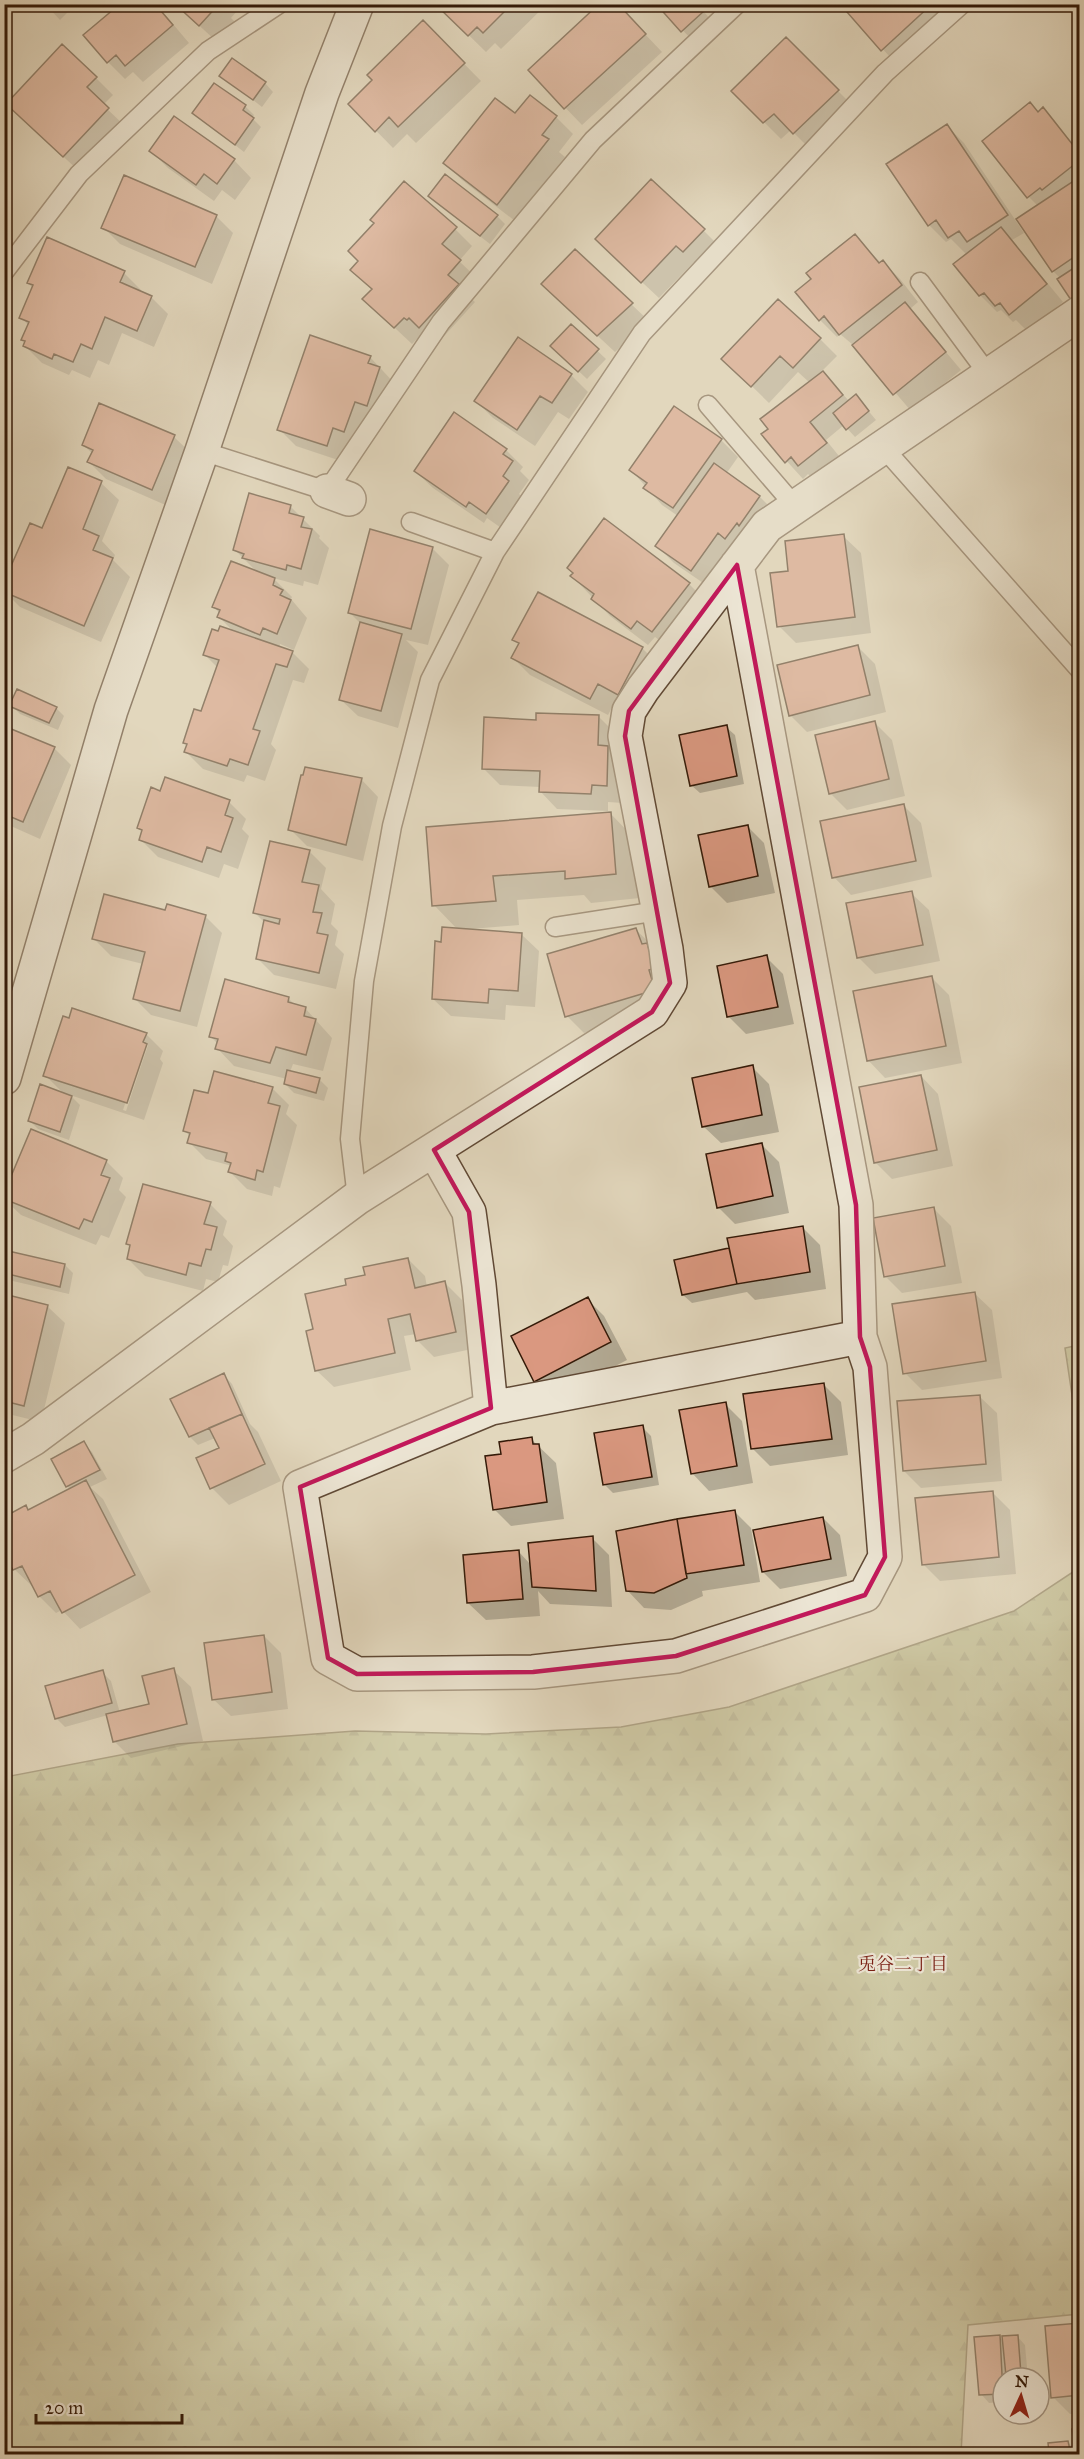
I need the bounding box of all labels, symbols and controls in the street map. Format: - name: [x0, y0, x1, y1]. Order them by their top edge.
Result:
- district label: 兎谷二丁目: [858, 1953, 948, 1975]
- north arrow: [991, 2366, 1051, 2426]
- text: N: [1015, 2372, 1030, 2392]
- scale bar: [36, 2387, 182, 2425]
- text: 20 m: [45, 2397, 83, 2419]

